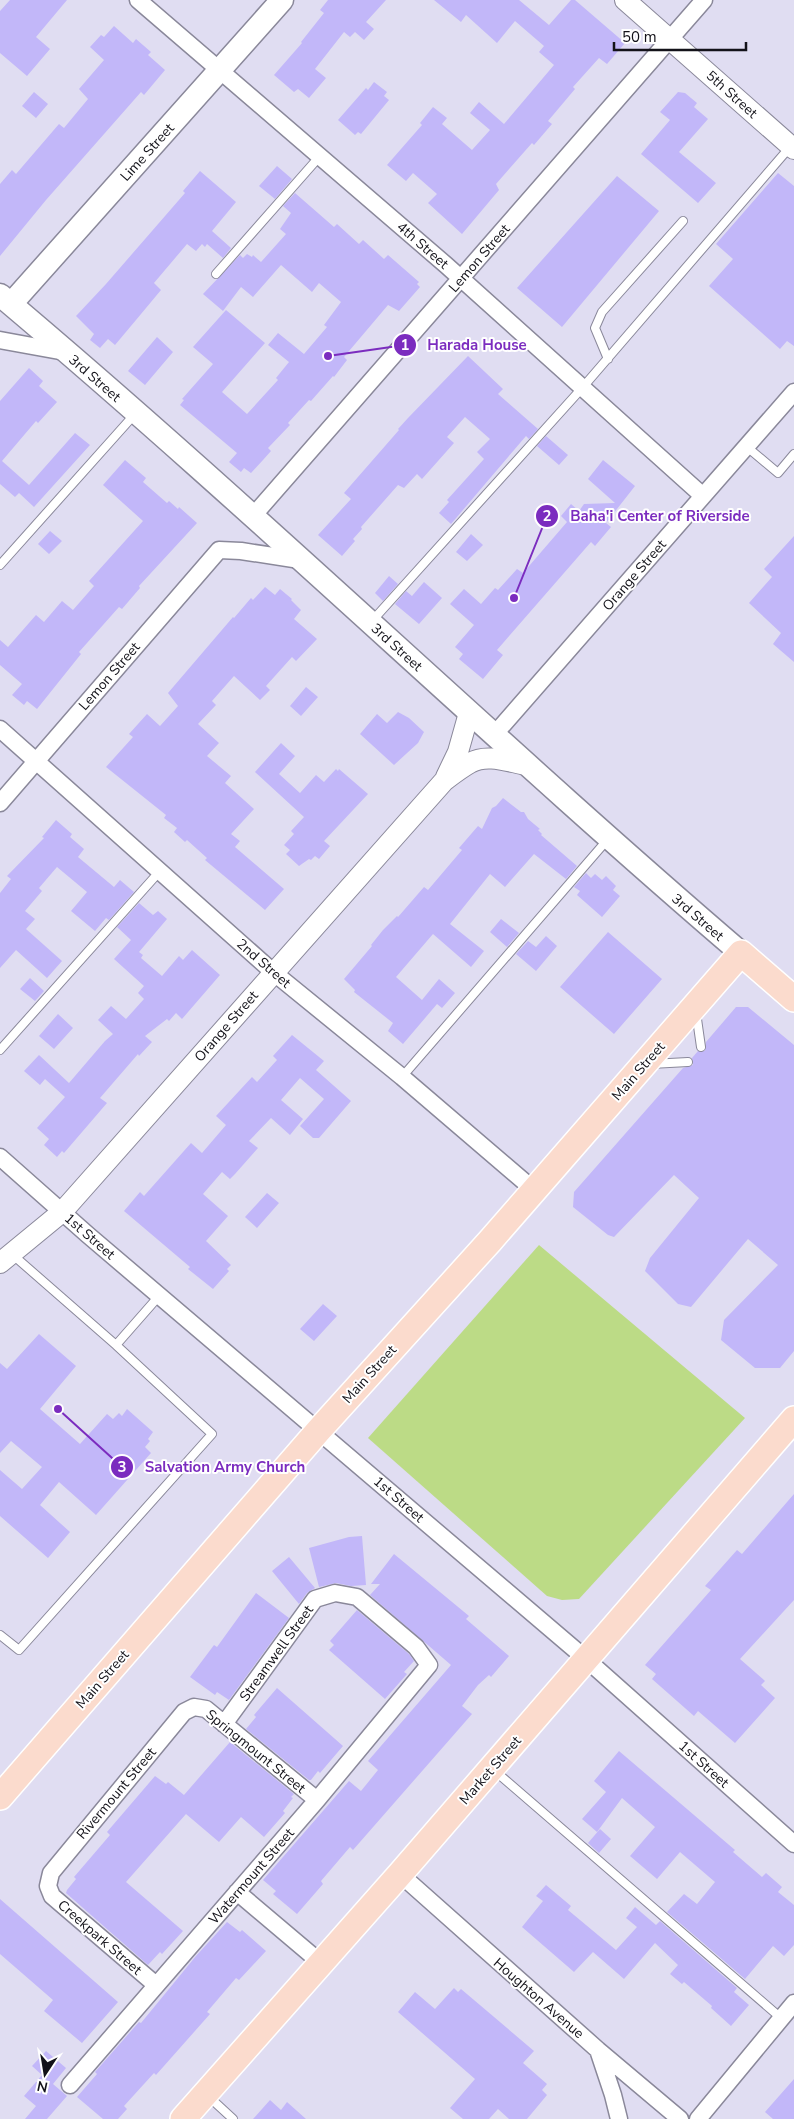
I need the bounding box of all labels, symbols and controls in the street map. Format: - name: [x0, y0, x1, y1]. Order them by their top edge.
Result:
- scale bar: [614, 20, 746, 52]
- text: 50 m: [622, 27, 657, 47]
- street label: 5th Street: [702, 66, 762, 123]
- street label: Lime Street: [116, 119, 179, 185]
- street label: 4th Street: [393, 218, 453, 273]
- street label: Lemon Street: [444, 220, 514, 296]
- callout: Harada House: [392, 330, 537, 360]
- text: 1: [400, 335, 410, 355]
- text: Harada House: [427, 335, 527, 355]
- street label: 3rd Street: [65, 350, 125, 406]
- callout: Baha'i Center of Riverside: [535, 501, 759, 531]
- text: 2: [542, 506, 552, 526]
- text: Baha'i Center of Riverside: [570, 506, 750, 526]
- street label: Orange Street: [598, 536, 671, 615]
- street label: 3rd Street: [367, 619, 427, 676]
- street label: Lemon Street: [74, 638, 144, 714]
- street label: 3rd Street: [668, 889, 728, 945]
- street label: 2nd Street: [232, 934, 295, 992]
- street label: Orange Street: [190, 987, 263, 1066]
- street label: Main Street: [607, 1038, 669, 1105]
- street label: 1st Street: [60, 1209, 119, 1264]
- street label: Main Street: [338, 1341, 401, 1408]
- callout: Salvation Army Church: [110, 1452, 315, 1482]
- text: 3: [117, 1457, 127, 1477]
- text: Salvation Army Church: [145, 1457, 305, 1477]
- street label: 1st Street: [369, 1472, 428, 1527]
- street label: Streamwell Street: [235, 1601, 318, 1705]
- street label: Main Street: [71, 1646, 133, 1713]
- street label: Springmount Street: [202, 1705, 310, 1798]
- street label: Market Street: [455, 1732, 526, 1809]
- street label: 1st Street: [674, 1737, 733, 1792]
- street label: Rivermount Street: [72, 1743, 161, 1843]
- street label: Watermount Street: [204, 1824, 298, 1928]
- street label: Creekpark Street: [54, 1896, 146, 1979]
- street label: Houghton Avenue: [489, 1954, 588, 2043]
- north arrow: [20, 2049, 70, 2099]
- text: N: [35, 2076, 50, 2097]

